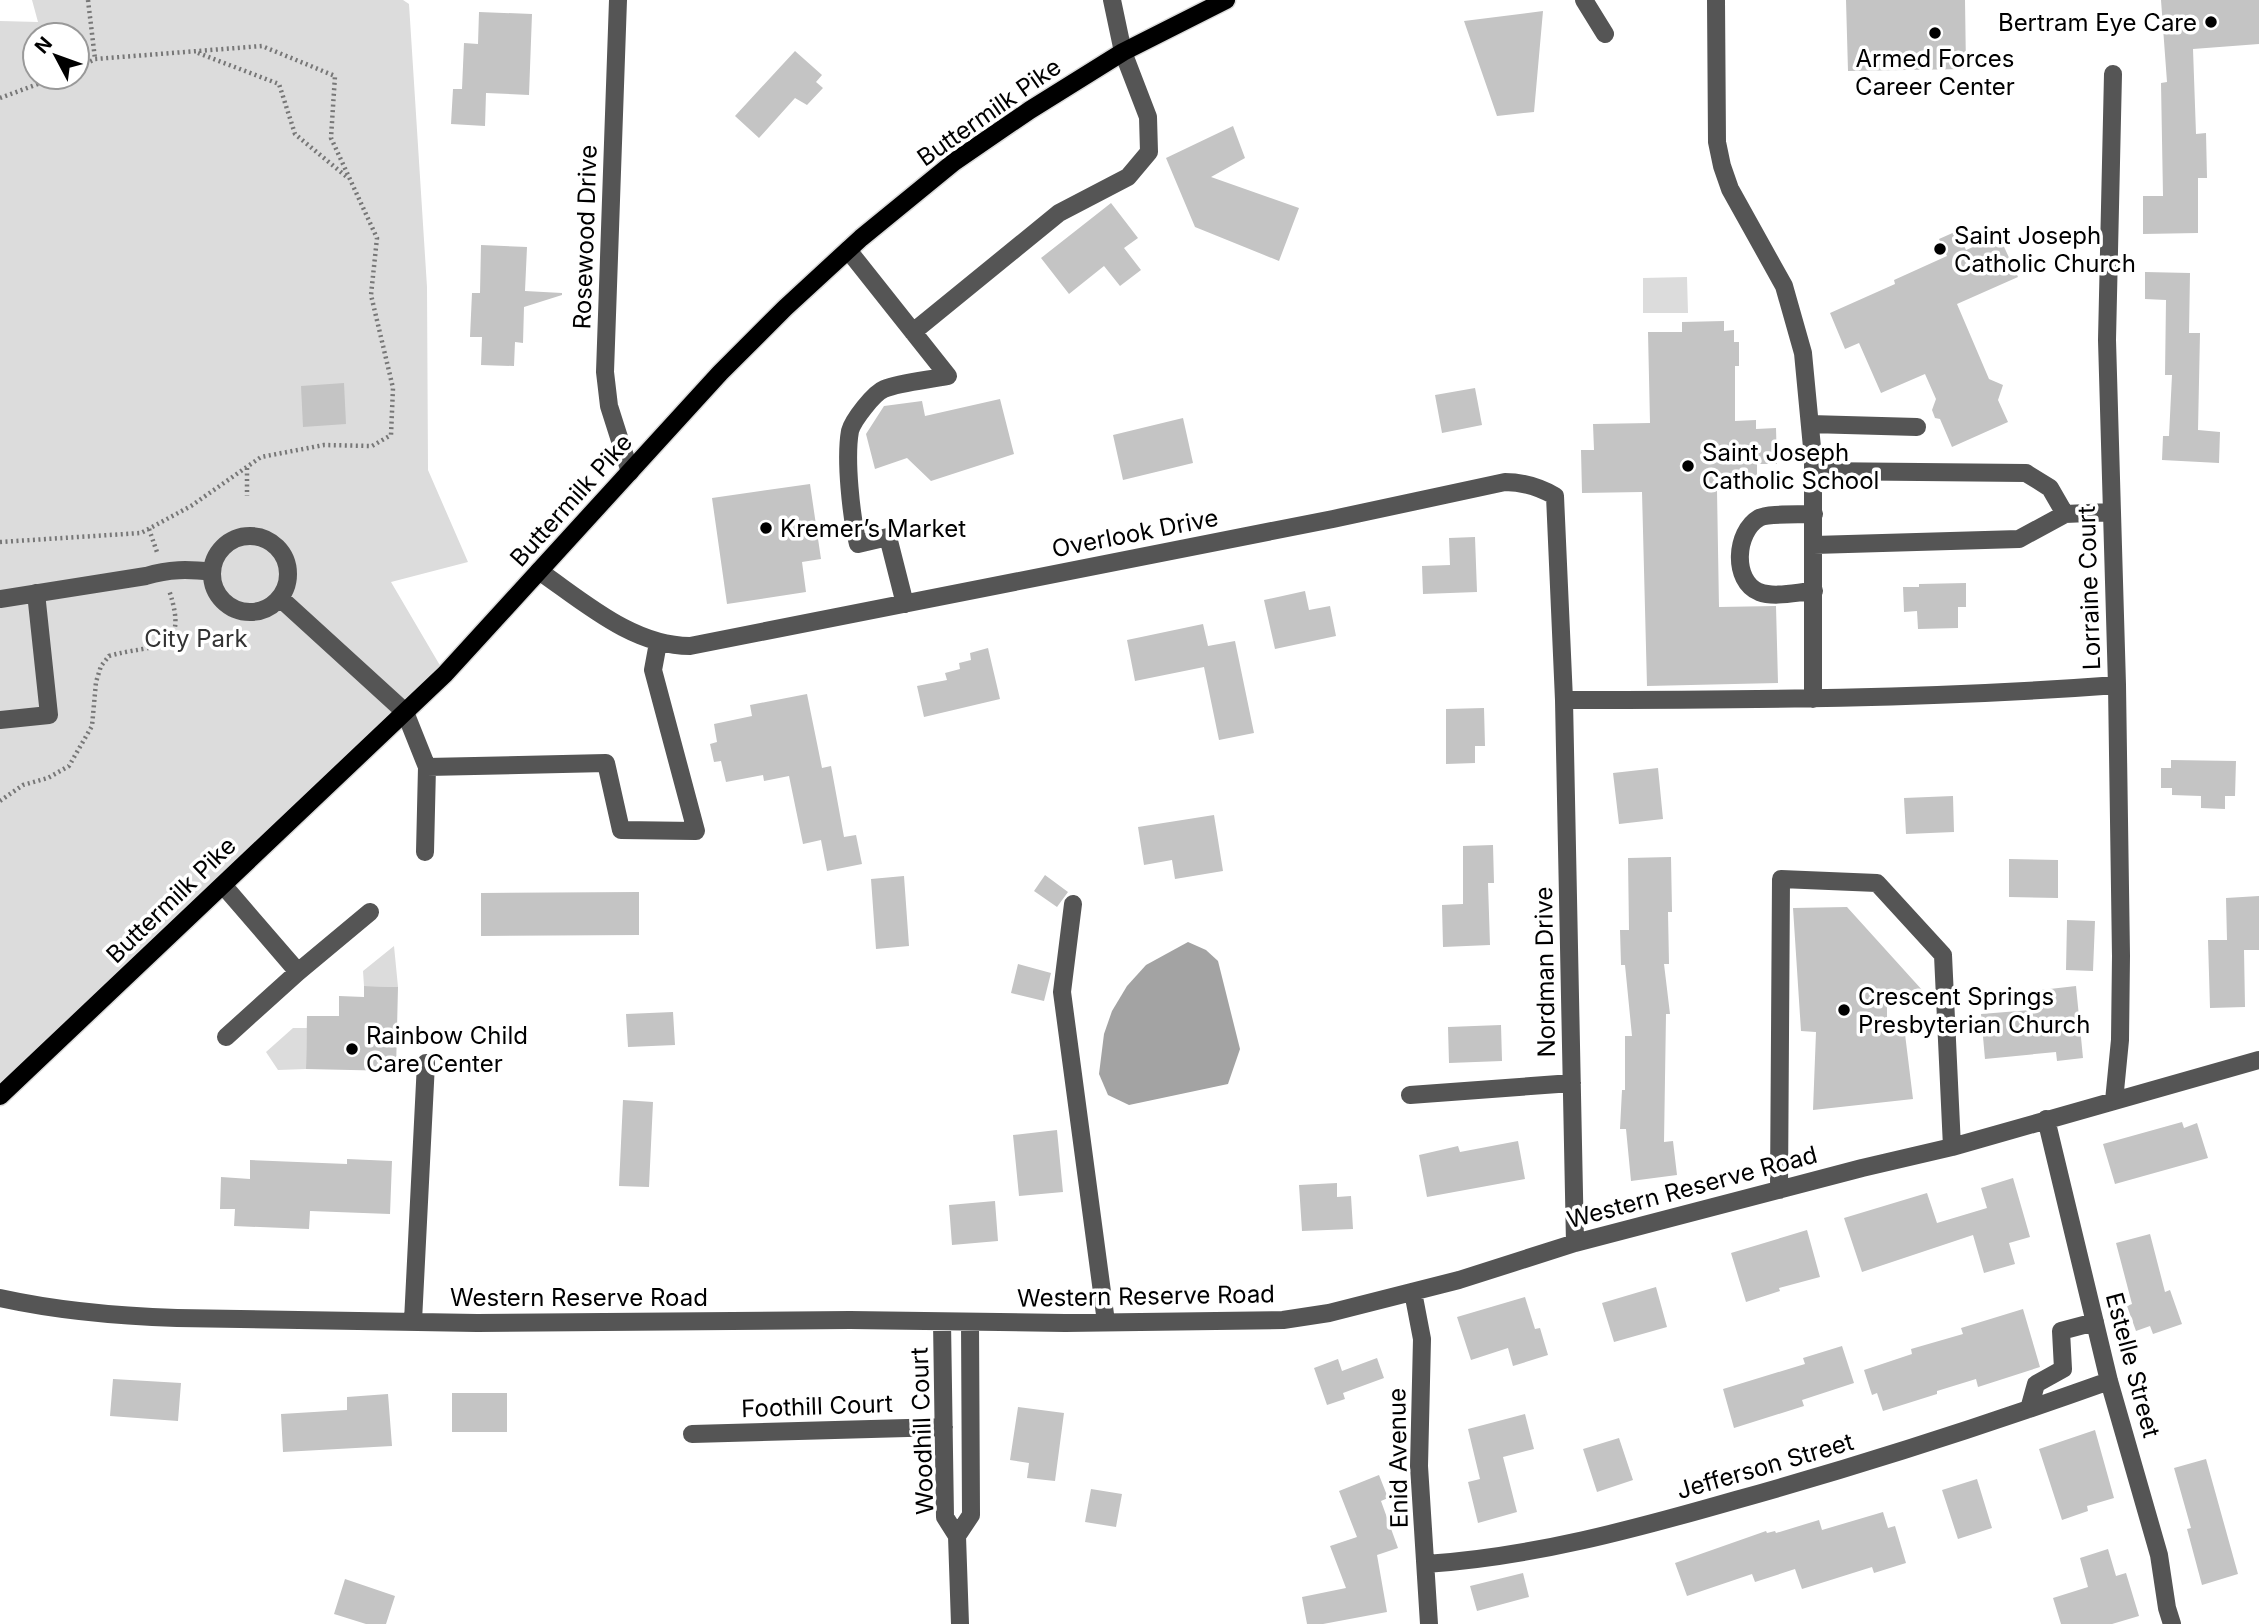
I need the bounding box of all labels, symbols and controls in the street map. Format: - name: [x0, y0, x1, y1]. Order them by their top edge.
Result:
- place label: Bertram Eye Care: [1998, 8, 2197, 37]
- marker: Bertram Eye Care: [2203, 14, 2219, 30]
- north arrow: [21, 21, 91, 91]
- marker: Armed Forces Career Center: [1927, 25, 1943, 41]
- text: N: [30, 32, 57, 58]
- place label: Armed Forces Career Center: [1855, 44, 2015, 101]
- street label: Buttermilk Pike: [912, 52, 1066, 172]
- street label: Rosewood Drive: [567, 144, 603, 330]
- place label: Saint Joseph Catholic Church: [1954, 221, 2136, 278]
- marker: Saint Joseph Catholic Church: [1932, 241, 1948, 257]
- street label: Buttermilk Pike: [504, 428, 638, 572]
- place label: Saint Joseph Catholic School: [1702, 438, 1879, 495]
- marker: Saint Joseph Catholic School: [1680, 458, 1696, 474]
- street label: Overlook Drive: [1049, 503, 1221, 563]
- street label: Lorraine Court: [2072, 505, 2106, 670]
- place label: Kremer’s Market: [780, 514, 966, 543]
- marker: Kremer’s Market: [758, 520, 774, 536]
- park label: City Park: [144, 624, 248, 653]
- street label: Buttermilk Pike: [100, 831, 242, 969]
- street label: Nordman Drive: [1529, 886, 1561, 1058]
- place label: Crescent Springs Presbyterian Church: [1858, 982, 2090, 1039]
- marker: Crescent Springs Presbyterian Church: [1836, 1002, 1852, 1018]
- place label: Rainbow Child Care Center: [366, 1021, 528, 1078]
- marker: Rainbow Child Care Center: [344, 1041, 360, 1057]
- street label: Western Reserve Road: [1564, 1140, 1820, 1234]
- street label: Western Reserve Road: [1017, 1279, 1275, 1313]
- street label: Western Reserve Road: [450, 1283, 708, 1312]
- street label: Estelle Street: [2100, 1289, 2166, 1441]
- street label: Woodhill Court: [905, 1347, 939, 1515]
- street label: Enid Avenue: [1382, 1388, 1414, 1528]
- street label: Foothill Court: [741, 1389, 893, 1423]
- street label: Jefferson Street: [1673, 1427, 1857, 1505]

